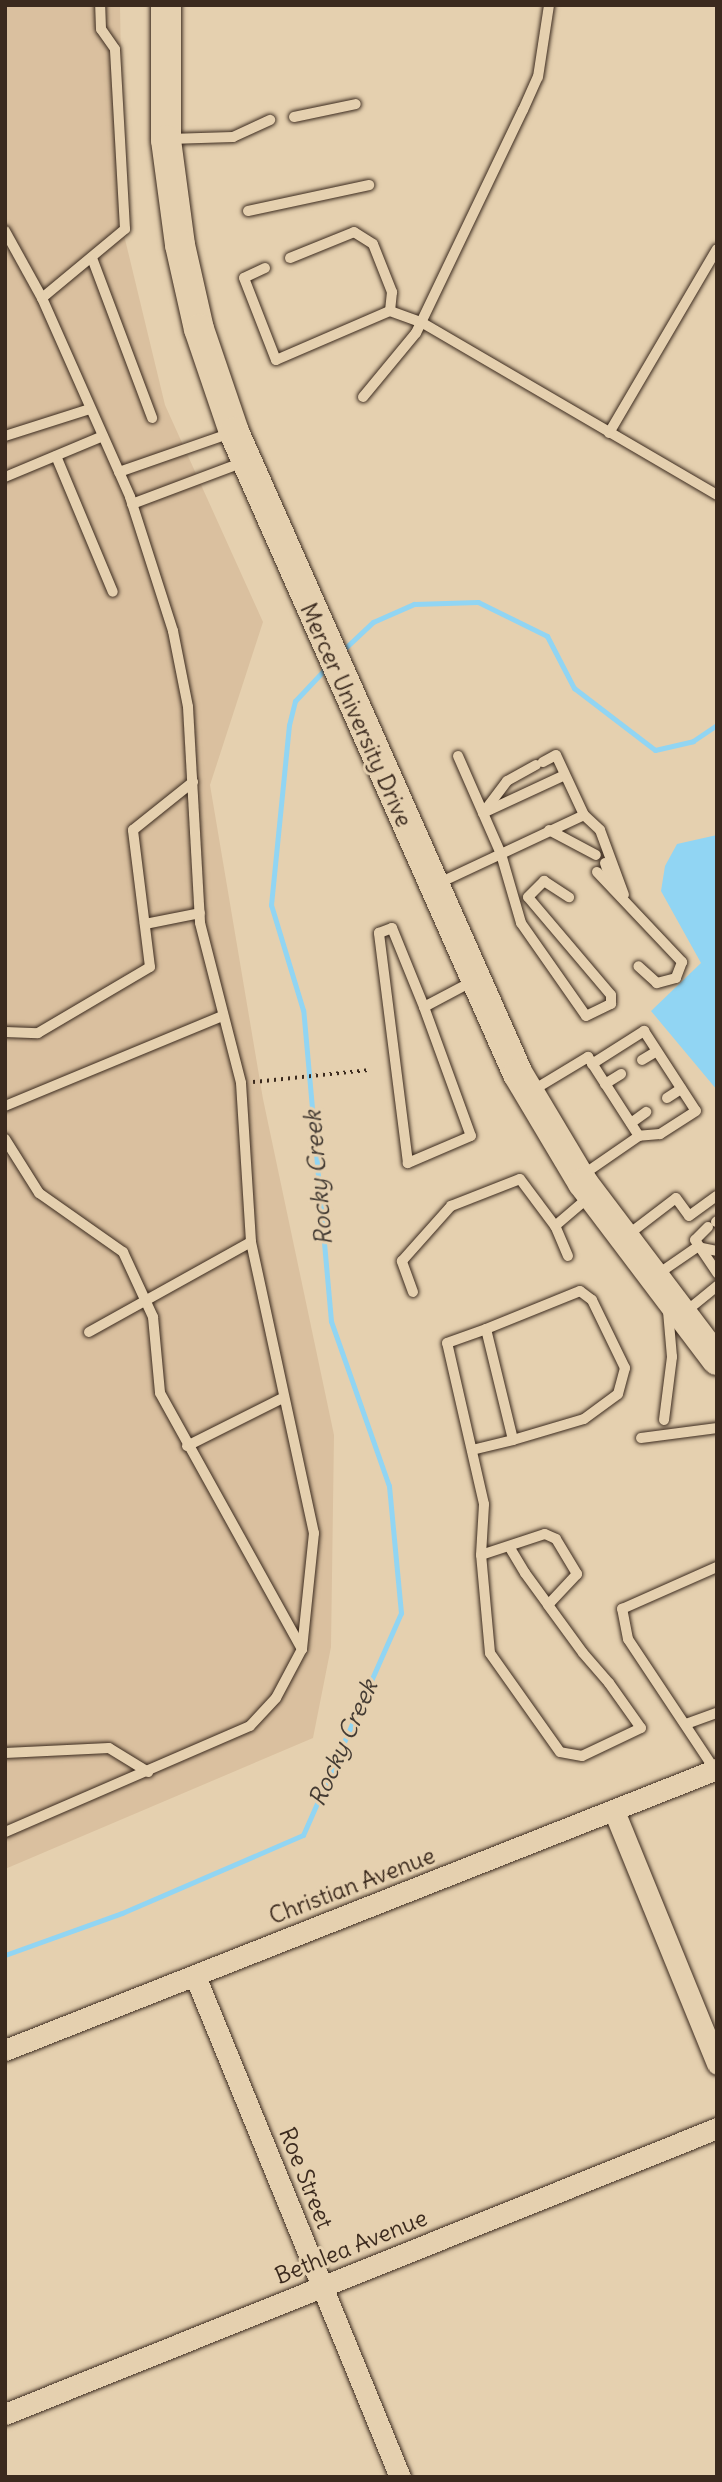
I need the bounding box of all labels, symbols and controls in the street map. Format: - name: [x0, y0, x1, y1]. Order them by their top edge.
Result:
- street label: Mercer University Drive: [294, 599, 418, 831]
- water label: Rocky Creek: [298, 1109, 338, 1247]
- water label: Rocky Creek: [302, 1675, 384, 1811]
- street label: Christian Avenue: [265, 1842, 439, 1930]
- street label: Roe Street: [273, 2123, 339, 2233]
- street label: Bethlea Avenue: [271, 2204, 431, 2290]

